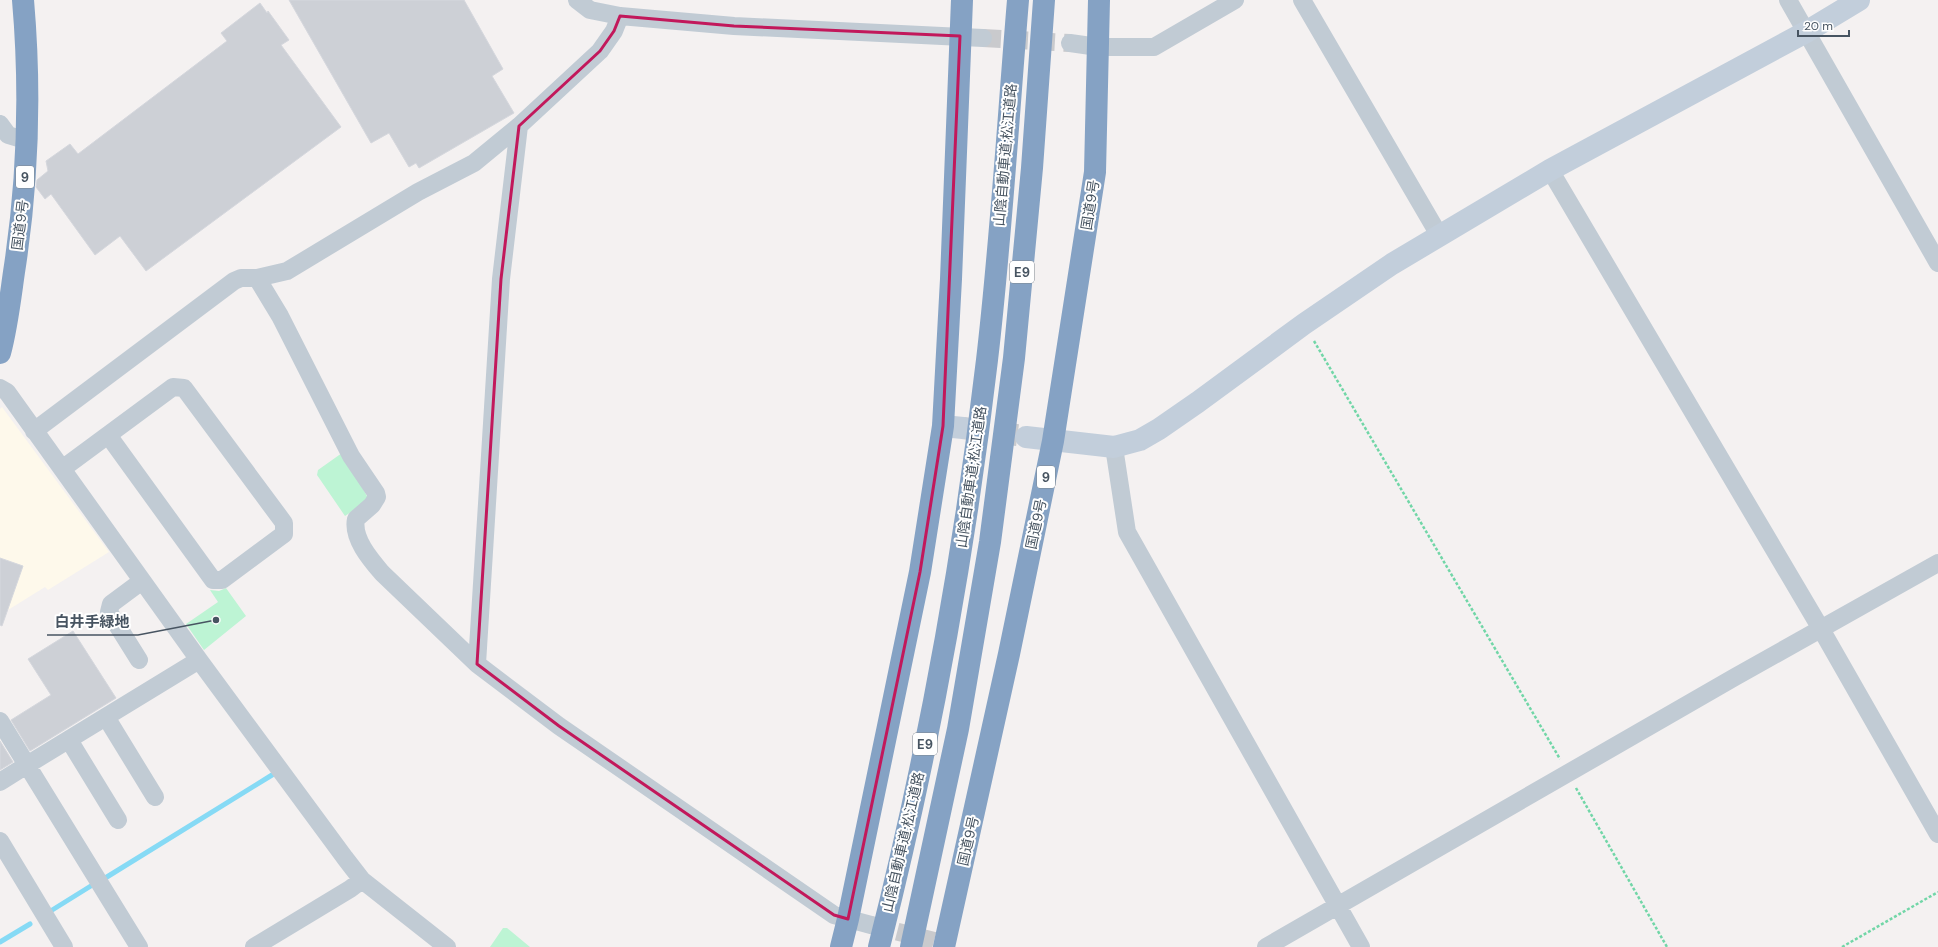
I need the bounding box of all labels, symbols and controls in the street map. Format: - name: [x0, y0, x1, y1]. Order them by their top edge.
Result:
- scale bar: [1798, 12, 1849, 38]
- text: 20 m: [1804, 18, 1833, 34]
- street label: 山陰自動車道;松江道路: [990, 83, 1020, 227]
- road number: 9: [16, 166, 34, 188]
- street label: 国道9号: [1077, 179, 1103, 231]
- street label: 国道9号: [8, 199, 32, 251]
- road number: E9: [1010, 261, 1034, 283]
- street label: 山陰自動車道;松江道路: [952, 405, 990, 549]
- road number: 9: [1037, 466, 1055, 488]
- street label: 国道9号: [1022, 497, 1050, 551]
- callout: 白井手緑地: [47, 608, 138, 635]
- text: 白井手緑地: [54, 612, 130, 632]
- road number: E9: [913, 733, 937, 755]
- street label: 山陰自動車道;松江道路: [878, 770, 928, 914]
- street label: 国道9号: [954, 814, 982, 868]

